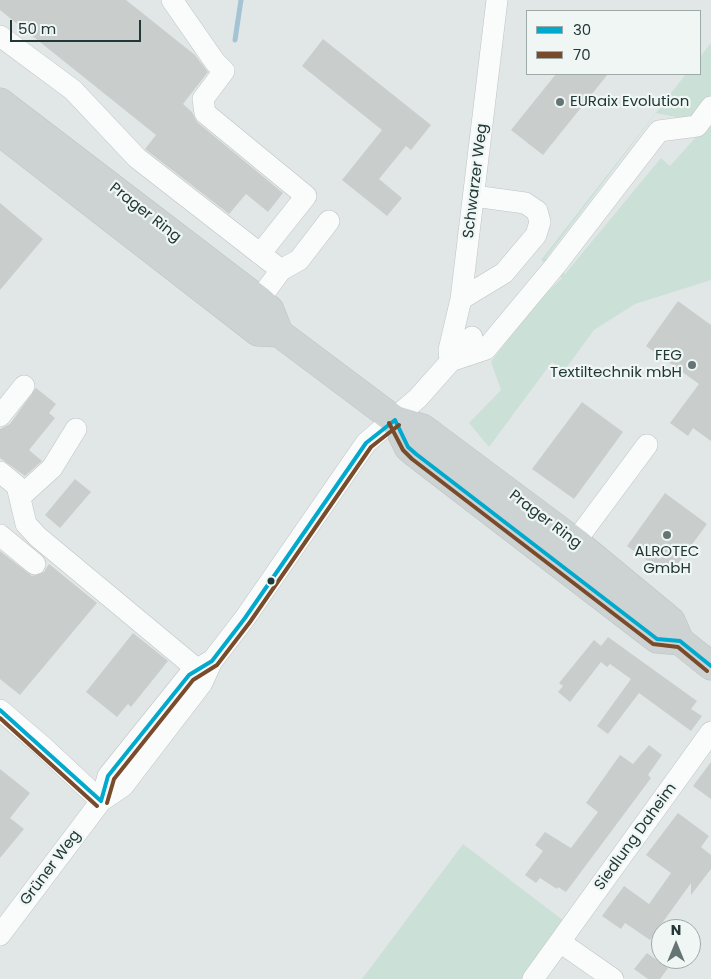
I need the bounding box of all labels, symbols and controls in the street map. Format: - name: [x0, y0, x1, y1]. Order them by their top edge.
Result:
- scale bar: [12, 10, 144, 42]
- legend: [526, 10, 701, 75]
- text: 50 m: [18, 18, 56, 39]
- text: 30: [573, 19, 591, 40]
- text: 70: [573, 44, 591, 65]
- place label: EURaix Evolution: [570, 93, 689, 111]
- marker: EURaix Evolution: [554, 96, 566, 108]
- street label: Schwarzer Weg: [460, 123, 492, 239]
- street label: Prager Ring: [106, 179, 184, 247]
- place label: FEG Textiltechnik mbH: [550, 347, 682, 382]
- marker: FEG Textiltechnik mbH: [686, 359, 698, 371]
- street label: Prager Ring: [505, 487, 585, 553]
- marker: ALROTEC GmbH: [661, 529, 673, 541]
- place label: ALROTEC GmbH: [635, 543, 699, 578]
- unlabelled marker: [266, 576, 276, 586]
- street label: Siedlung Daheim: [591, 780, 681, 894]
- street label: Grüner Weg: [17, 827, 85, 909]
- north arrow: [651, 919, 701, 969]
- text: N: [671, 920, 681, 940]

